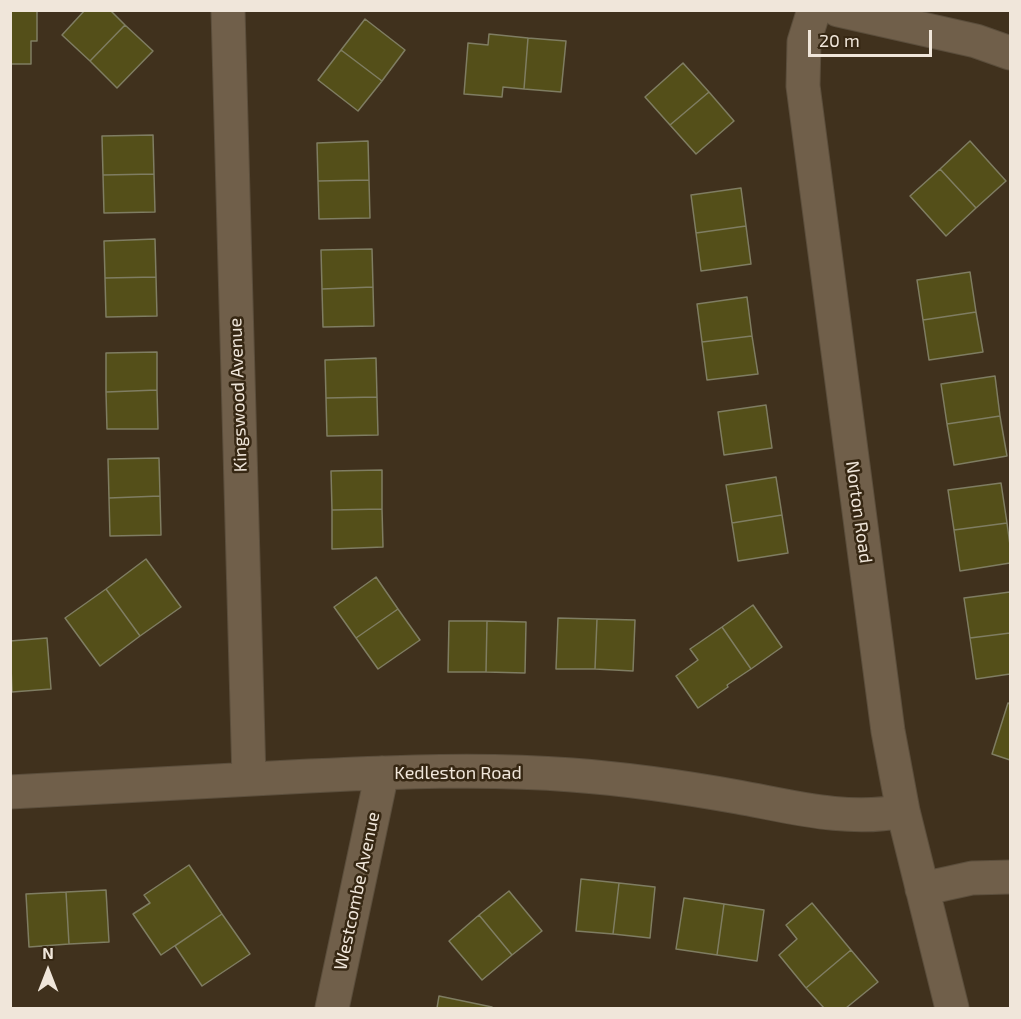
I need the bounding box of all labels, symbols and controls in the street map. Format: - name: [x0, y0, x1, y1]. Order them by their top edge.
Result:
- scale bar: [811, 18, 936, 56]
- text: 20 m: [819, 29, 860, 51]
- street label: Kingswood Avenue: [225, 317, 251, 473]
- street label: Norton Road: [841, 459, 877, 565]
- street label: Kedleston Road: [394, 762, 522, 784]
- street label: Westcombe Avenue: [330, 810, 384, 972]
- north arrow: [18, 941, 78, 1001]
- text: N: [42, 943, 54, 962]

